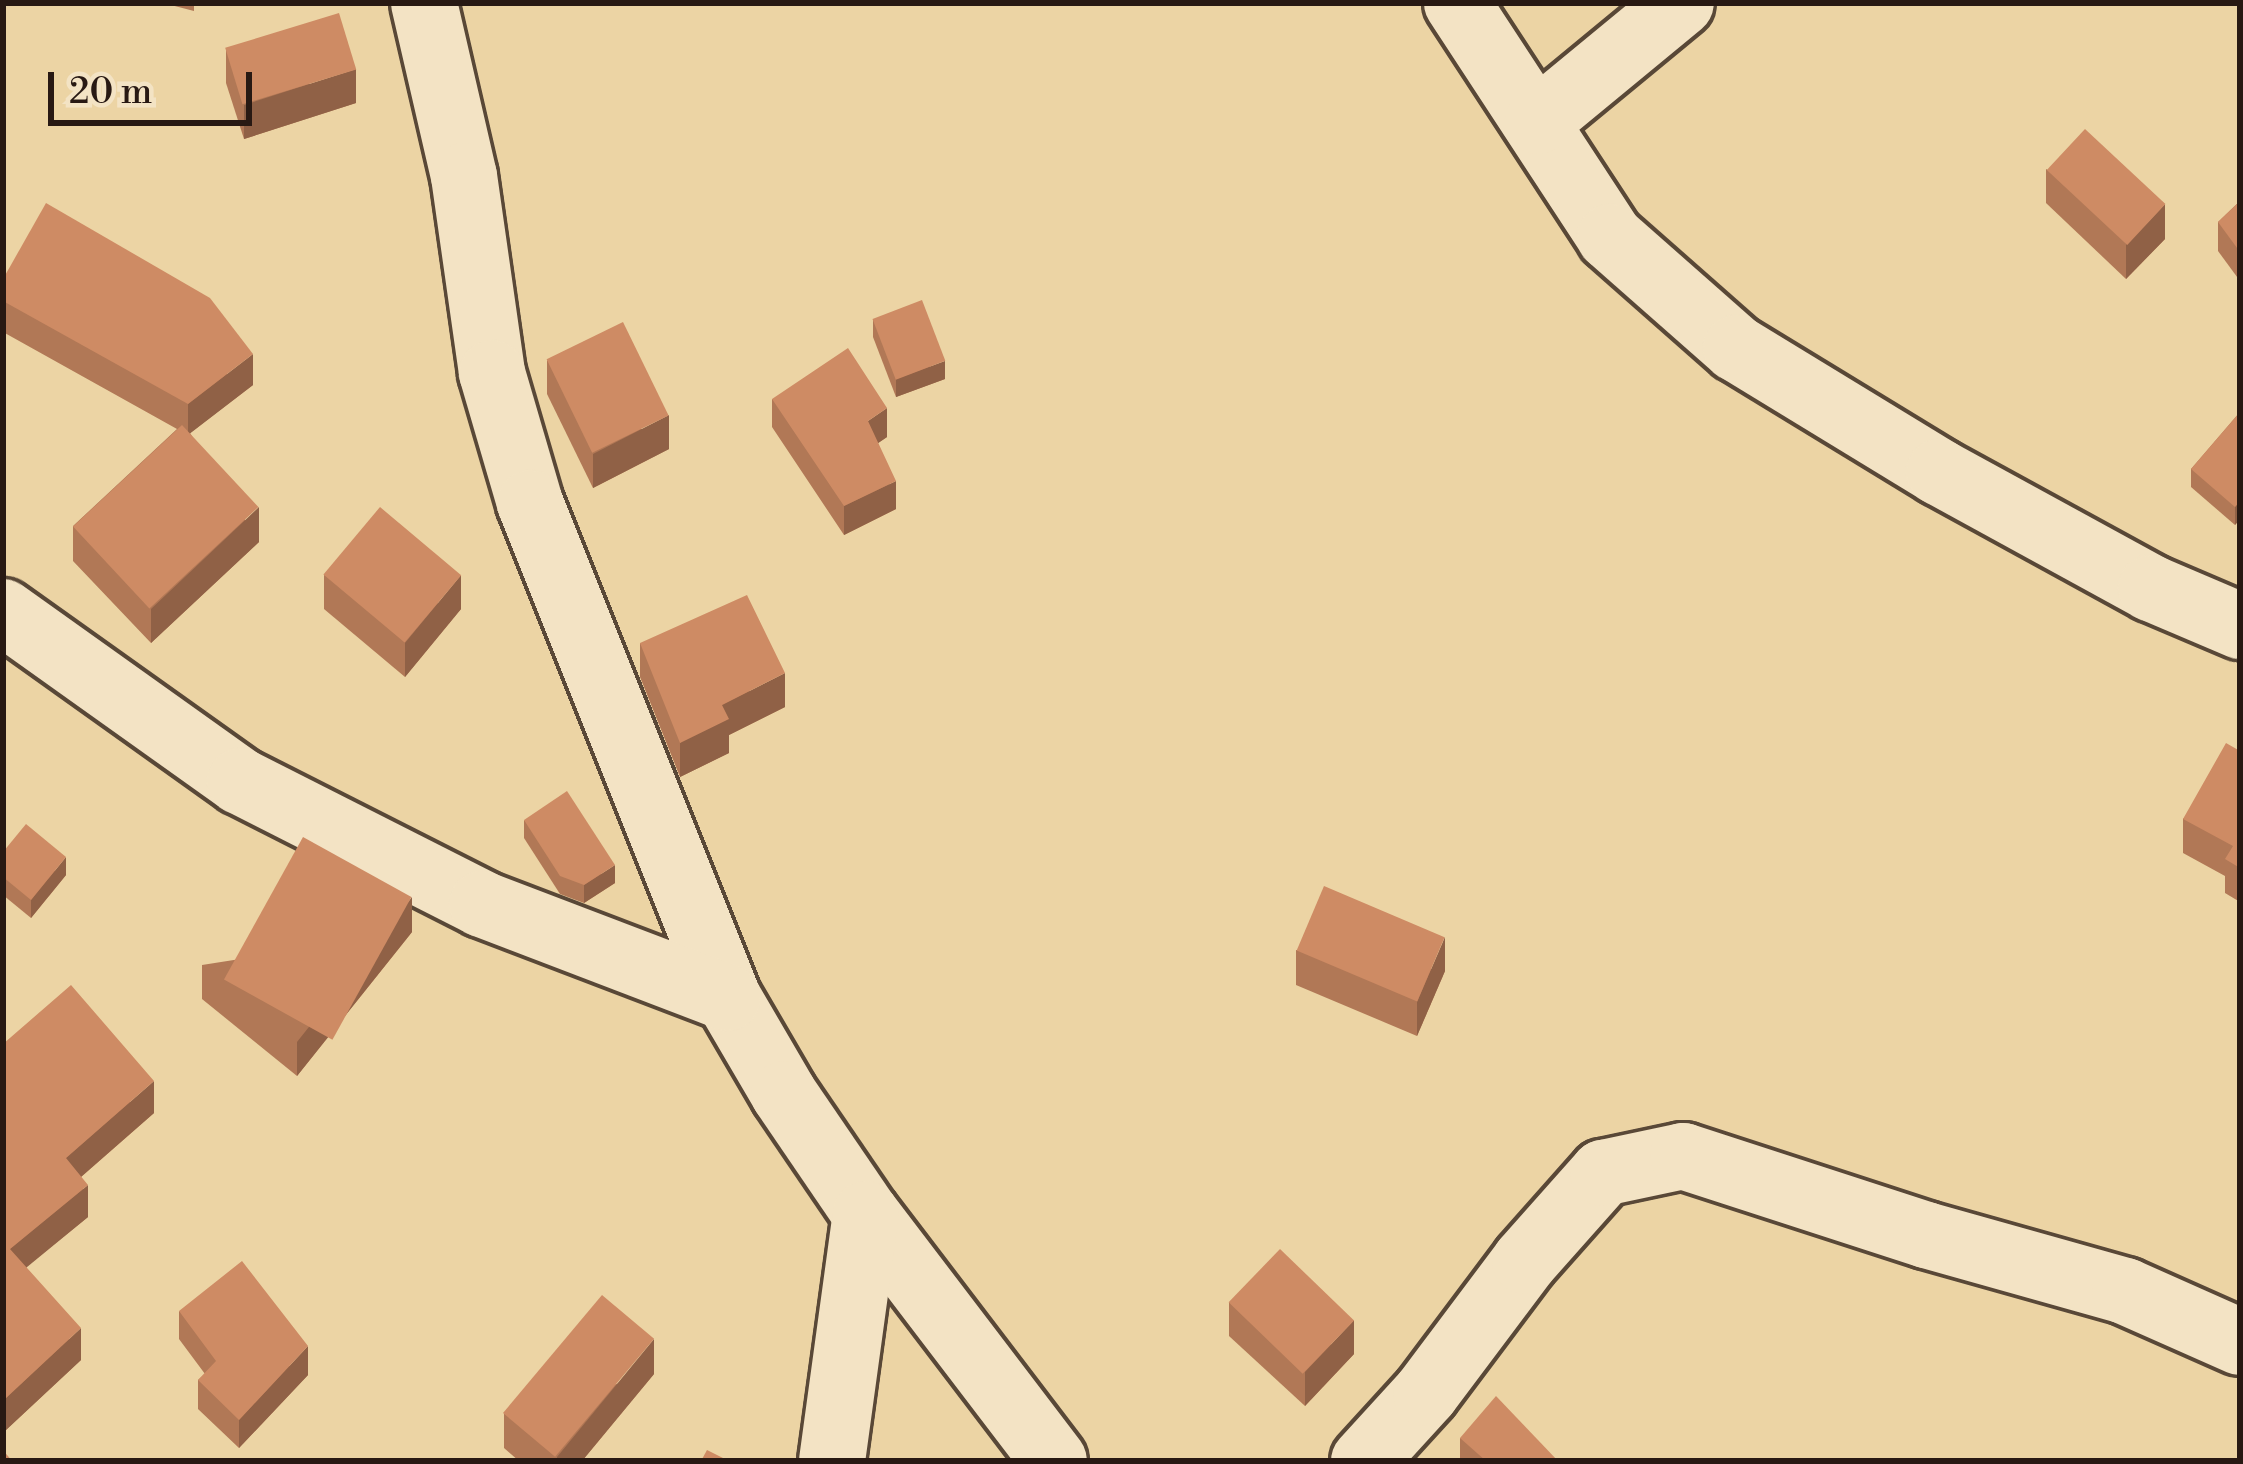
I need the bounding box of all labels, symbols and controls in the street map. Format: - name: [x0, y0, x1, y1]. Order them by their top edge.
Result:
- scale bar: [54, 48, 258, 122]
- text: 20 m: [69, 70, 152, 115]

